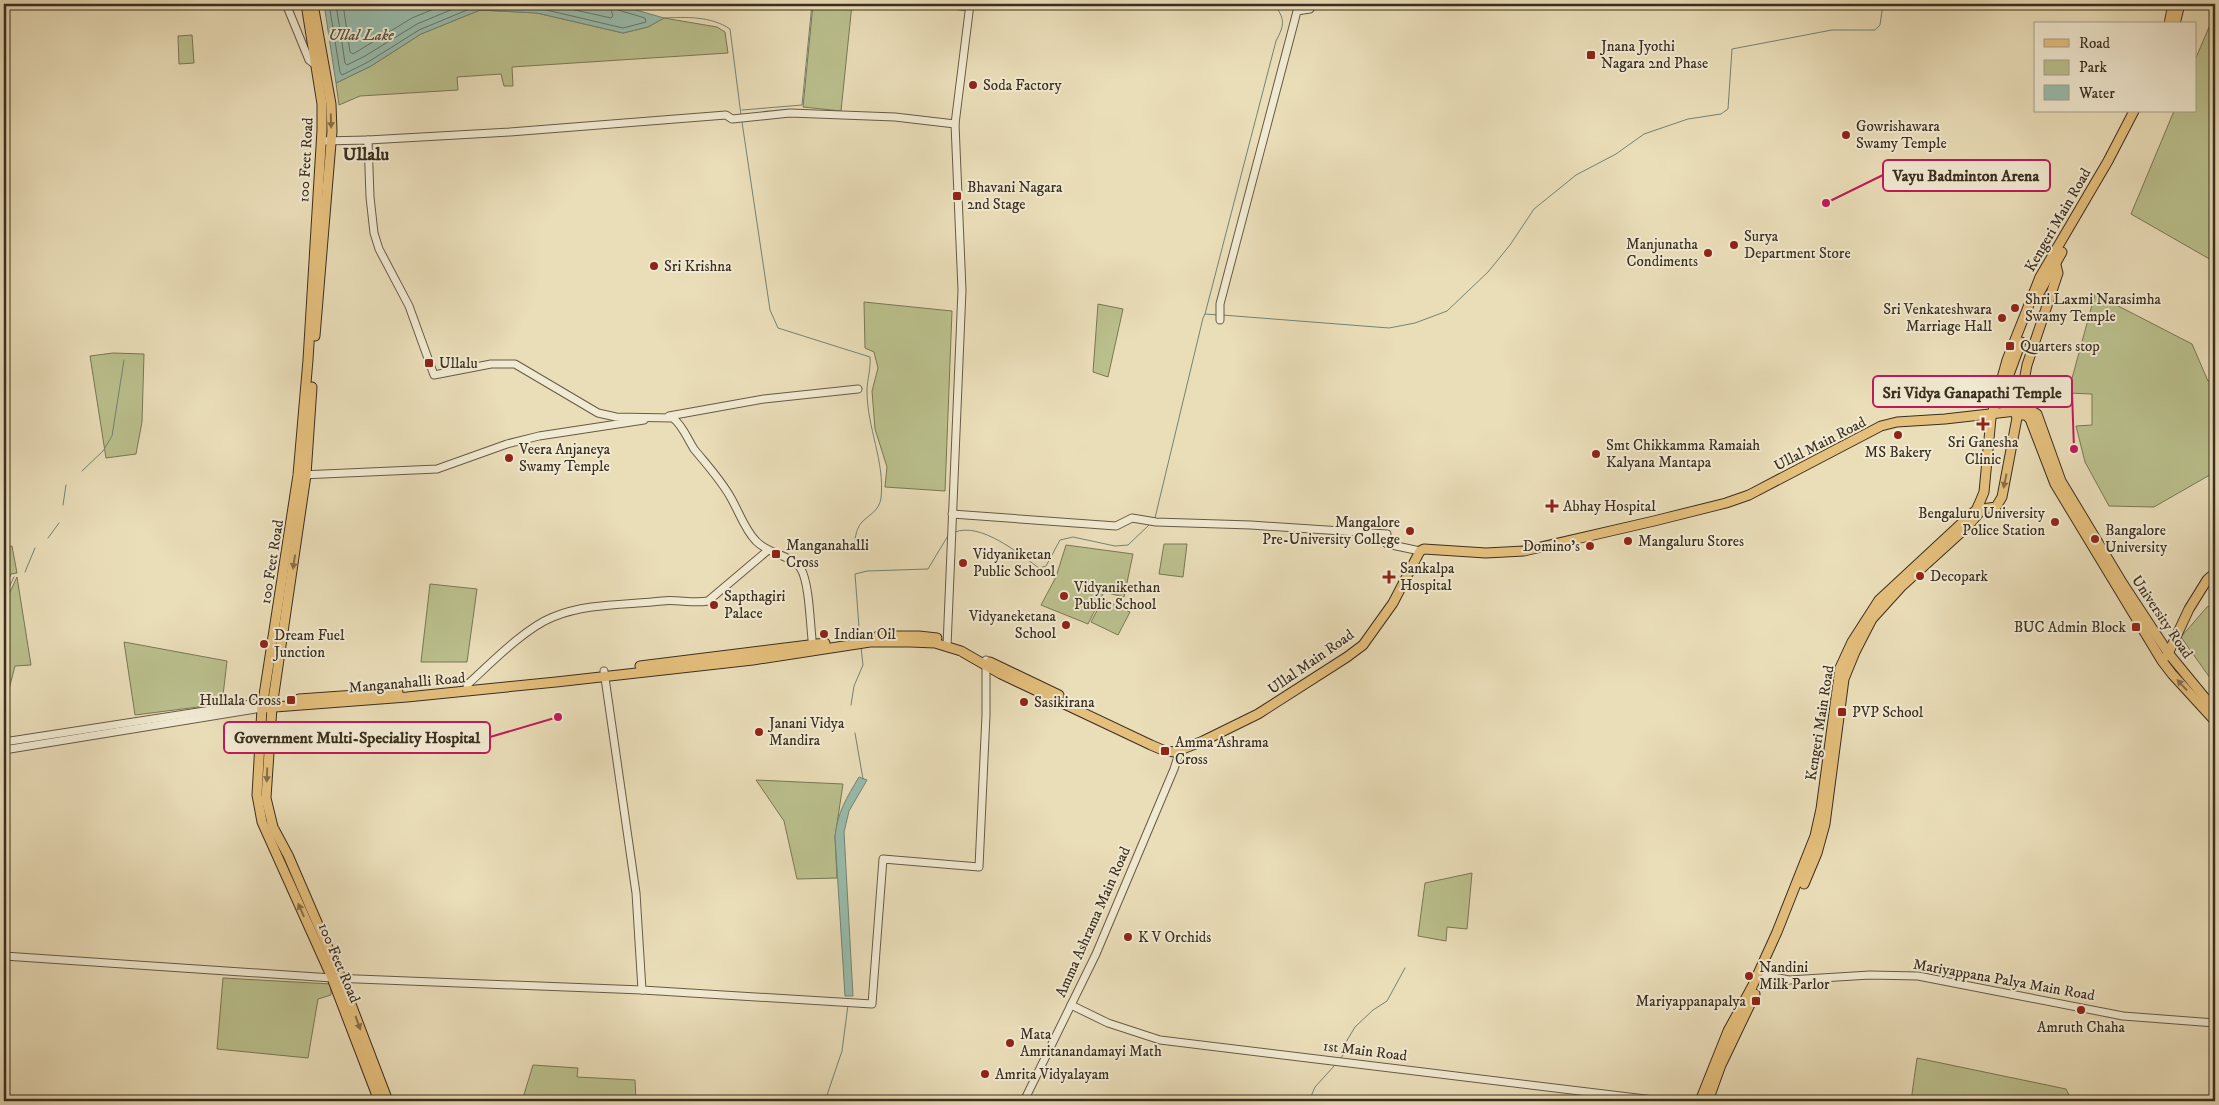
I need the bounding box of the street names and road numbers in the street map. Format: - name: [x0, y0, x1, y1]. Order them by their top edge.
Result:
- street label: 100 Feet Road: [294, 116, 318, 203]
- street label: Kengeri Main Road: [2021, 164, 2096, 275]
- street label: Ullal Main Road: [1771, 412, 1870, 475]
- street label: 100 Feet Road: [256, 518, 288, 606]
- street label: University Road: [2127, 572, 2197, 663]
- street label: Ullal Main Road: [1264, 625, 1358, 699]
- street label: Kengeri Main Road: [1801, 663, 1839, 782]
- street label: Manganahalli Road: [348, 668, 467, 698]
- street label: Amma Ashrama Main Road: [1051, 843, 1135, 1000]
- street label: 100 Feet Road: [314, 920, 365, 1006]
- street label: Mariyappana Palya Main Road: [1912, 955, 2097, 1005]
- street label: 1st Main Road: [1322, 1036, 1409, 1066]

